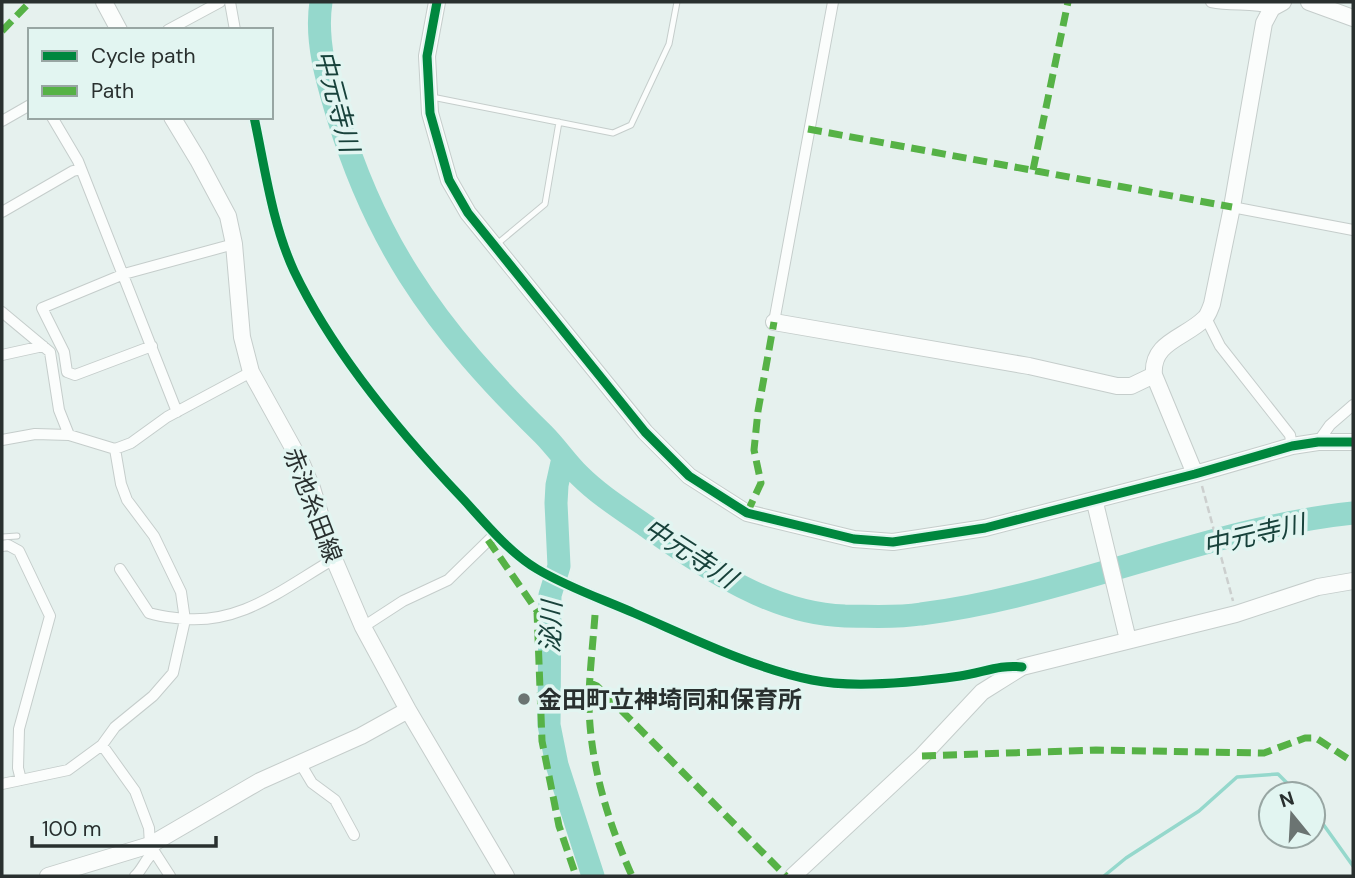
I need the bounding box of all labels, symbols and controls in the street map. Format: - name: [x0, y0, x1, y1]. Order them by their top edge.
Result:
- legend: [28, 28, 273, 119]
- text: Cycle path: [91, 42, 196, 70]
- water label: 中元寺川: [307, 46, 368, 159]
- text: Path: [91, 77, 134, 105]
- street label: 赤池糸田線: [277, 443, 349, 567]
- water label: 中元寺川: [1200, 506, 1311, 563]
- water label: 中元寺川: [637, 510, 745, 597]
- water label: 泌川: [533, 597, 569, 654]
- place label: 金田町立神埼同和保育所: [538, 684, 802, 715]
- marker: 金田町立神埼同和保育所: [516, 691, 532, 707]
- north arrow: [1257, 780, 1327, 850]
- text: N: [1276, 785, 1297, 813]
- scale bar: [32, 804, 215, 848]
- text: 100 m: [42, 815, 102, 843]

